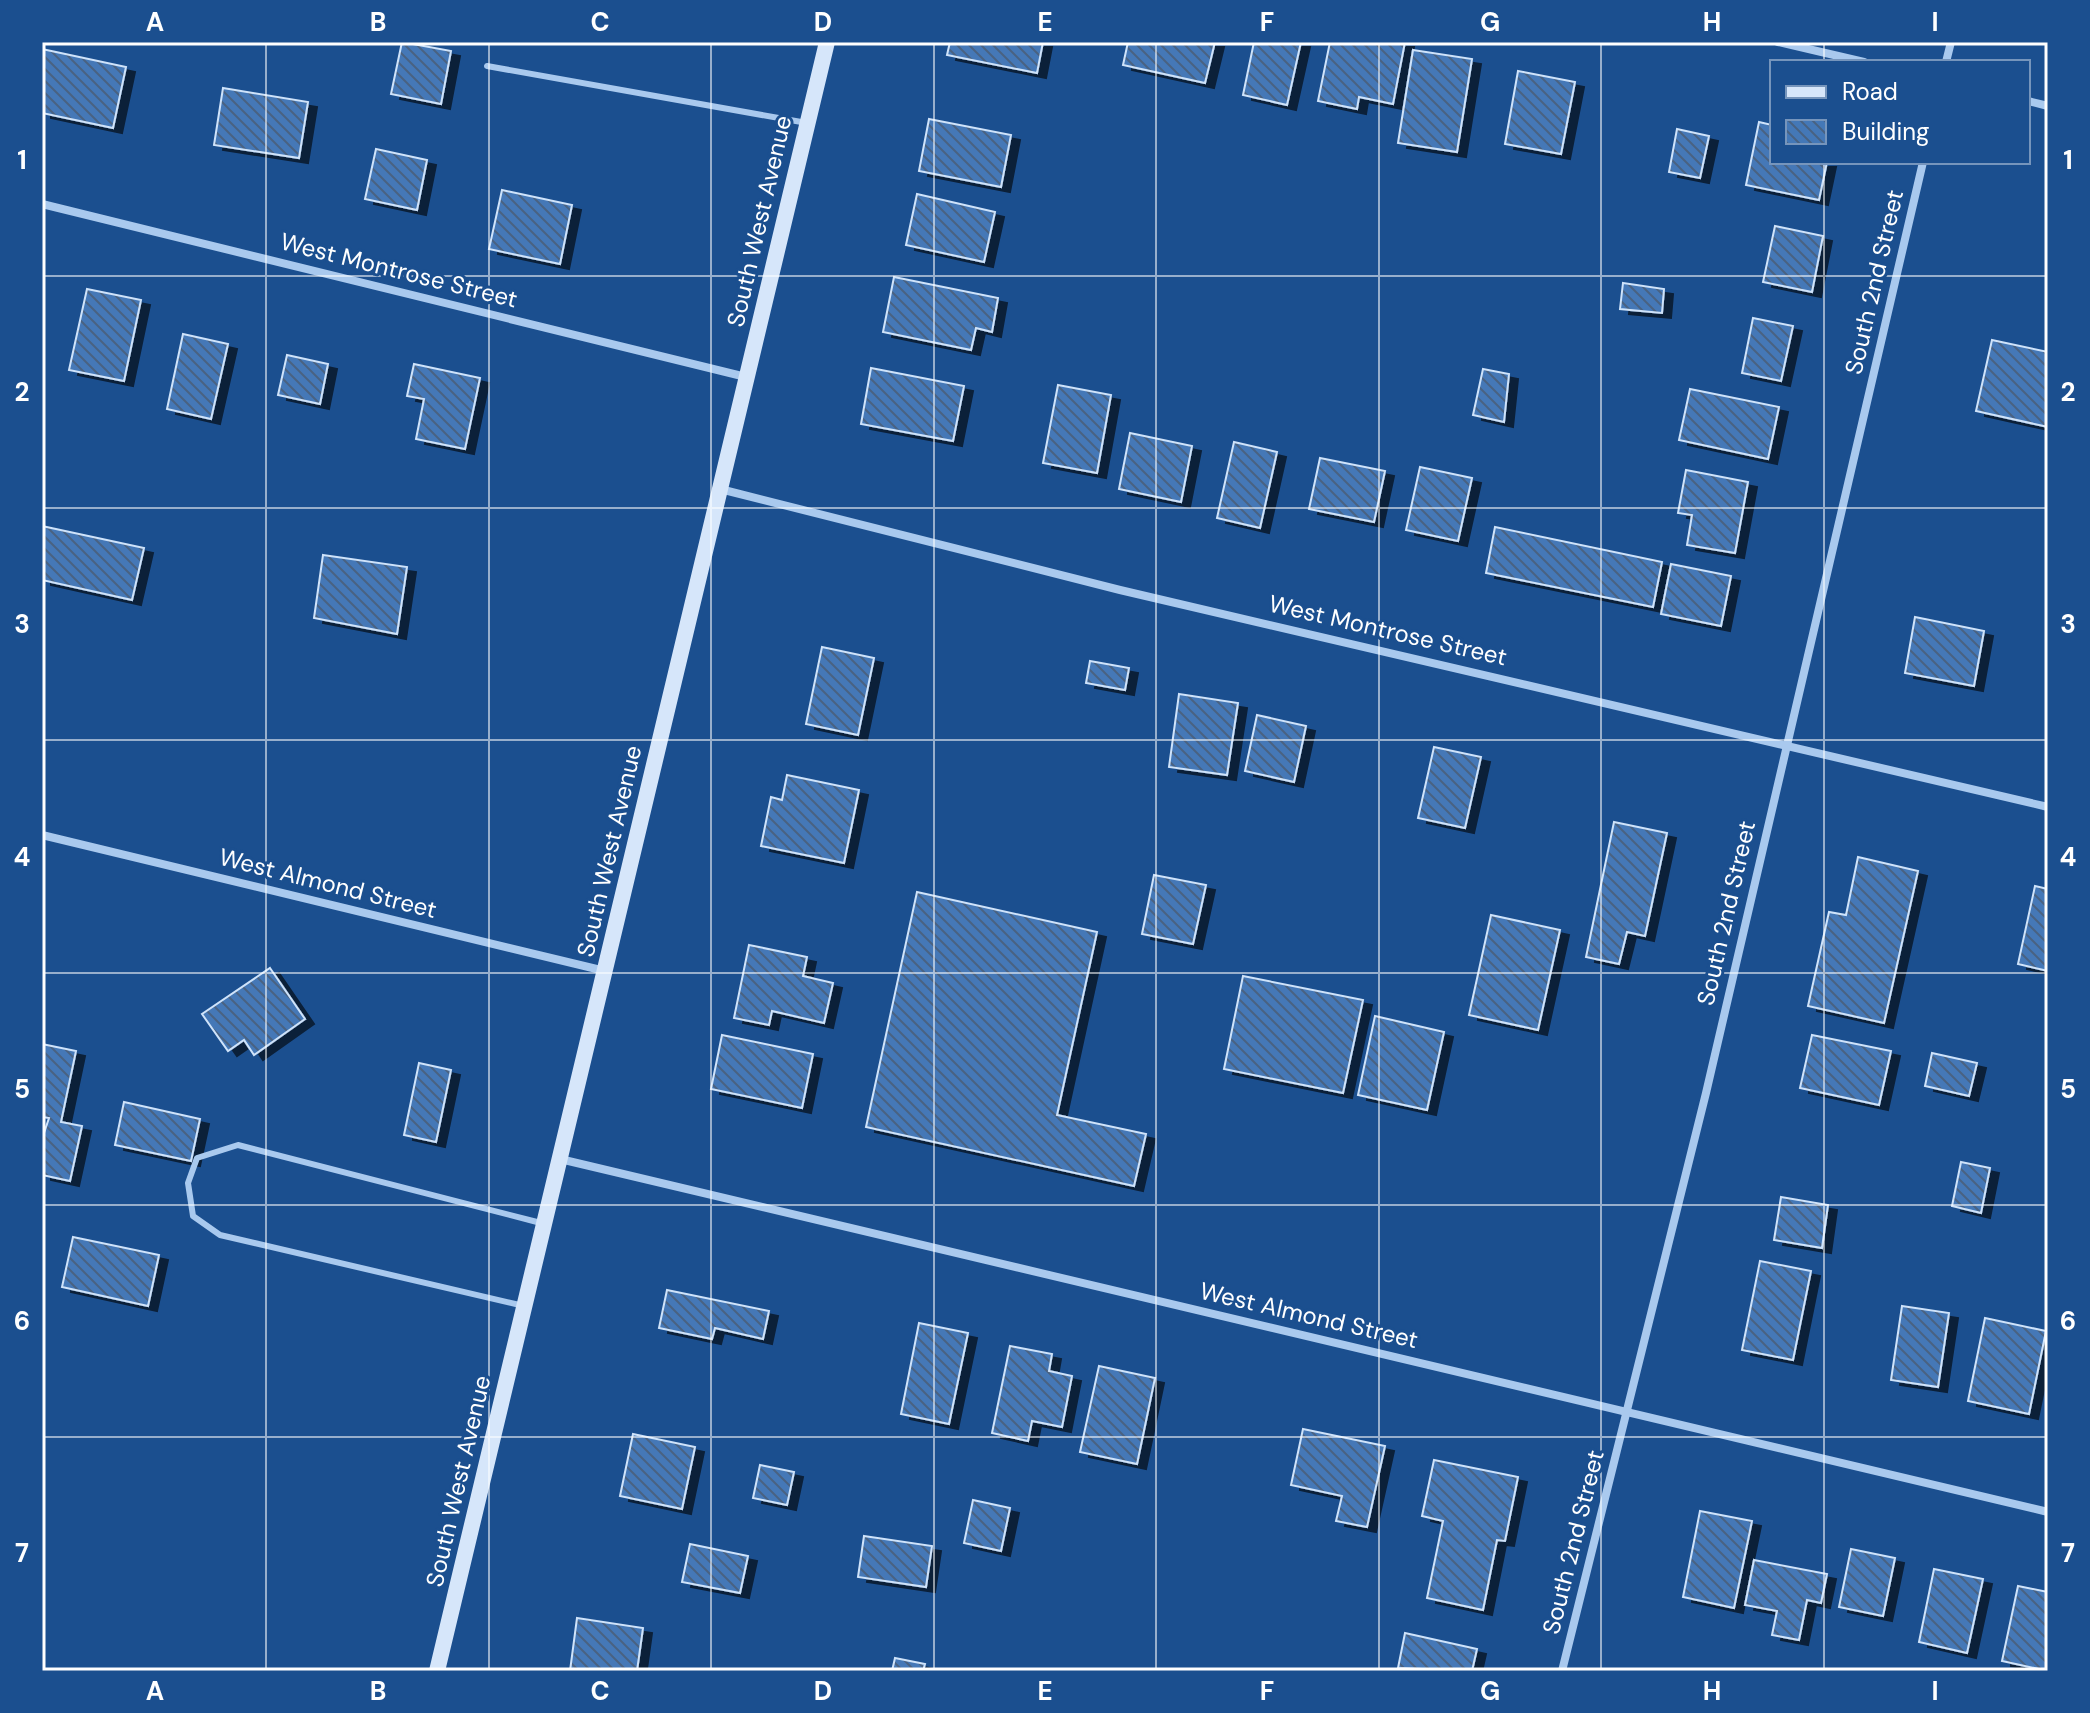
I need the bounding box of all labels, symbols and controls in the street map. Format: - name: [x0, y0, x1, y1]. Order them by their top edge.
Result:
- text: A: [146, 5, 164, 39]
- text: B: [370, 5, 386, 39]
- text: C: [590, 5, 610, 39]
- text: D: [814, 5, 832, 39]
- text: E: [1037, 5, 1053, 39]
- text: F: [1260, 5, 1274, 39]
- text: G: [1480, 5, 1500, 39]
- text: H: [1703, 5, 1721, 39]
- text: I: [1931, 5, 1939, 39]
- legend: [1770, 60, 2030, 164]
- text: Road: [1842, 76, 1898, 107]
- street label: South West Avenue: [720, 112, 798, 330]
- text: Building: [1842, 116, 1929, 147]
- text: 1: [17, 143, 27, 177]
- text: 1: [2063, 143, 2073, 177]
- street label: South 2nd Street: [1838, 187, 1910, 377]
- street label: West Montrose Street: [277, 226, 521, 314]
- text: 2: [14, 375, 30, 409]
- text: 2: [2060, 375, 2076, 409]
- street label: West Montrose Street: [1266, 588, 1510, 672]
- text: 3: [14, 607, 30, 641]
- text: 3: [2060, 607, 2076, 641]
- street label: South West Avenue: [570, 742, 648, 960]
- street label: South 2nd Street: [1690, 818, 1762, 1008]
- text: 4: [14, 840, 30, 874]
- text: 4: [2060, 840, 2076, 874]
- street label: West Almond Street: [216, 841, 440, 925]
- text: 5: [14, 1072, 30, 1106]
- text: 5: [2060, 1072, 2076, 1106]
- street label: West Almond Street: [1197, 1275, 1421, 1355]
- text: 6: [14, 1304, 30, 1338]
- text: 6: [2060, 1304, 2076, 1338]
- street label: South West Avenue: [419, 1372, 497, 1590]
- street label: South 2nd Street: [1535, 1447, 1611, 1637]
- text: 7: [15, 1536, 29, 1570]
- text: 7: [2061, 1536, 2075, 1570]
- text: A: [146, 1674, 164, 1708]
- text: B: [370, 1674, 386, 1708]
- text: C: [590, 1674, 610, 1708]
- text: D: [814, 1674, 832, 1708]
- text: E: [1037, 1674, 1053, 1708]
- text: F: [1260, 1674, 1274, 1708]
- text: G: [1480, 1674, 1500, 1708]
- text: H: [1703, 1674, 1721, 1708]
- text: I: [1931, 1674, 1939, 1708]

